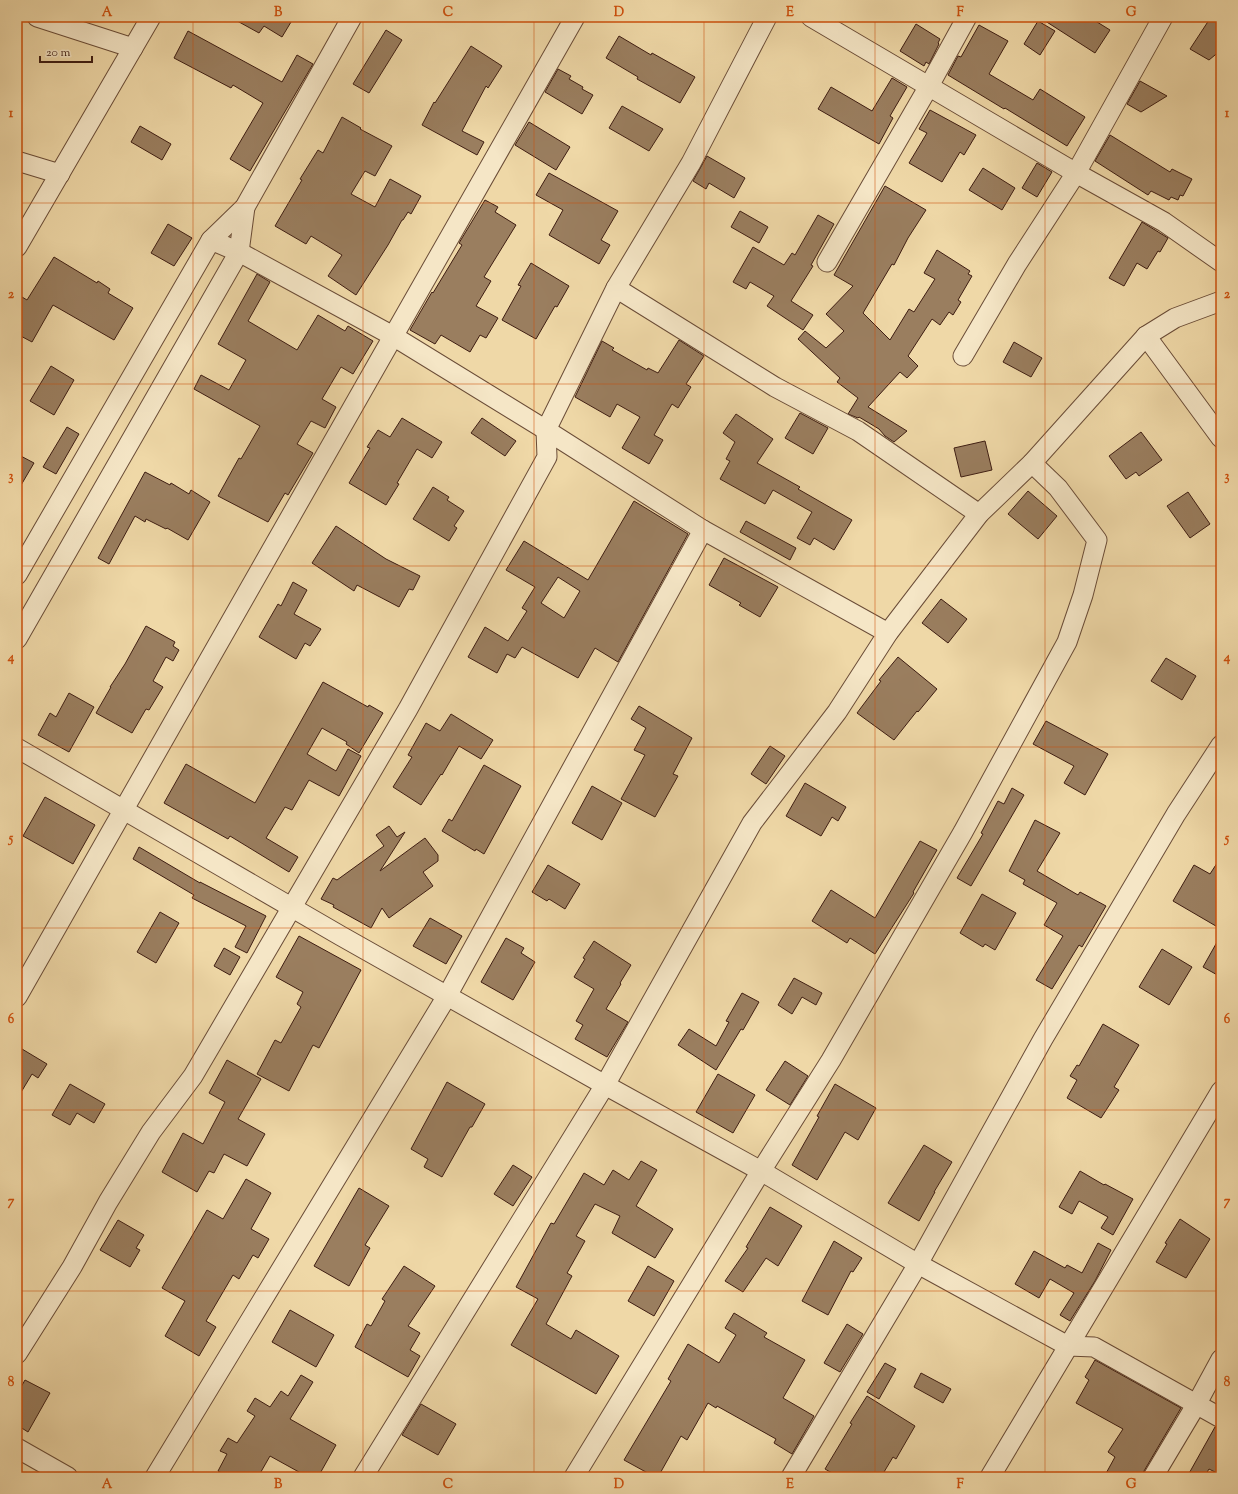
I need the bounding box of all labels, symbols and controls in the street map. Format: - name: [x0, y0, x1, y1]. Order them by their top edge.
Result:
- text: A: [102, 4, 113, 22]
- text: B: [274, 4, 283, 22]
- text: C: [443, 4, 453, 22]
- text: D: [614, 4, 624, 22]
- text: E: [786, 4, 794, 22]
- text: F: [956, 4, 964, 22]
- text: G: [1126, 4, 1137, 22]
- scale bar: [40, 38, 92, 64]
- text: 20 m: [46, 44, 71, 62]
- text: 1: [9, 105, 14, 123]
- text: 1: [1225, 105, 1230, 123]
- text: 2: [8, 286, 15, 304]
- text: 2: [1224, 286, 1231, 304]
- text: 3: [8, 468, 14, 486]
- text: 3: [1224, 468, 1230, 486]
- text: 4: [7, 649, 15, 667]
- text: 4: [1223, 649, 1231, 667]
- text: 5: [8, 830, 14, 848]
- text: 5: [1224, 830, 1230, 848]
- text: 6: [8, 1011, 15, 1029]
- text: 6: [1224, 1011, 1231, 1029]
- text: 7: [8, 1193, 15, 1211]
- text: 7: [1224, 1193, 1231, 1211]
- text: 8: [8, 1374, 15, 1392]
- text: 8: [1224, 1374, 1231, 1392]
- text: A: [102, 1476, 113, 1494]
- text: B: [274, 1476, 283, 1494]
- text: C: [443, 1476, 453, 1494]
- text: D: [614, 1476, 624, 1494]
- text: E: [786, 1476, 794, 1494]
- text: F: [956, 1476, 964, 1494]
- text: G: [1126, 1476, 1137, 1494]

